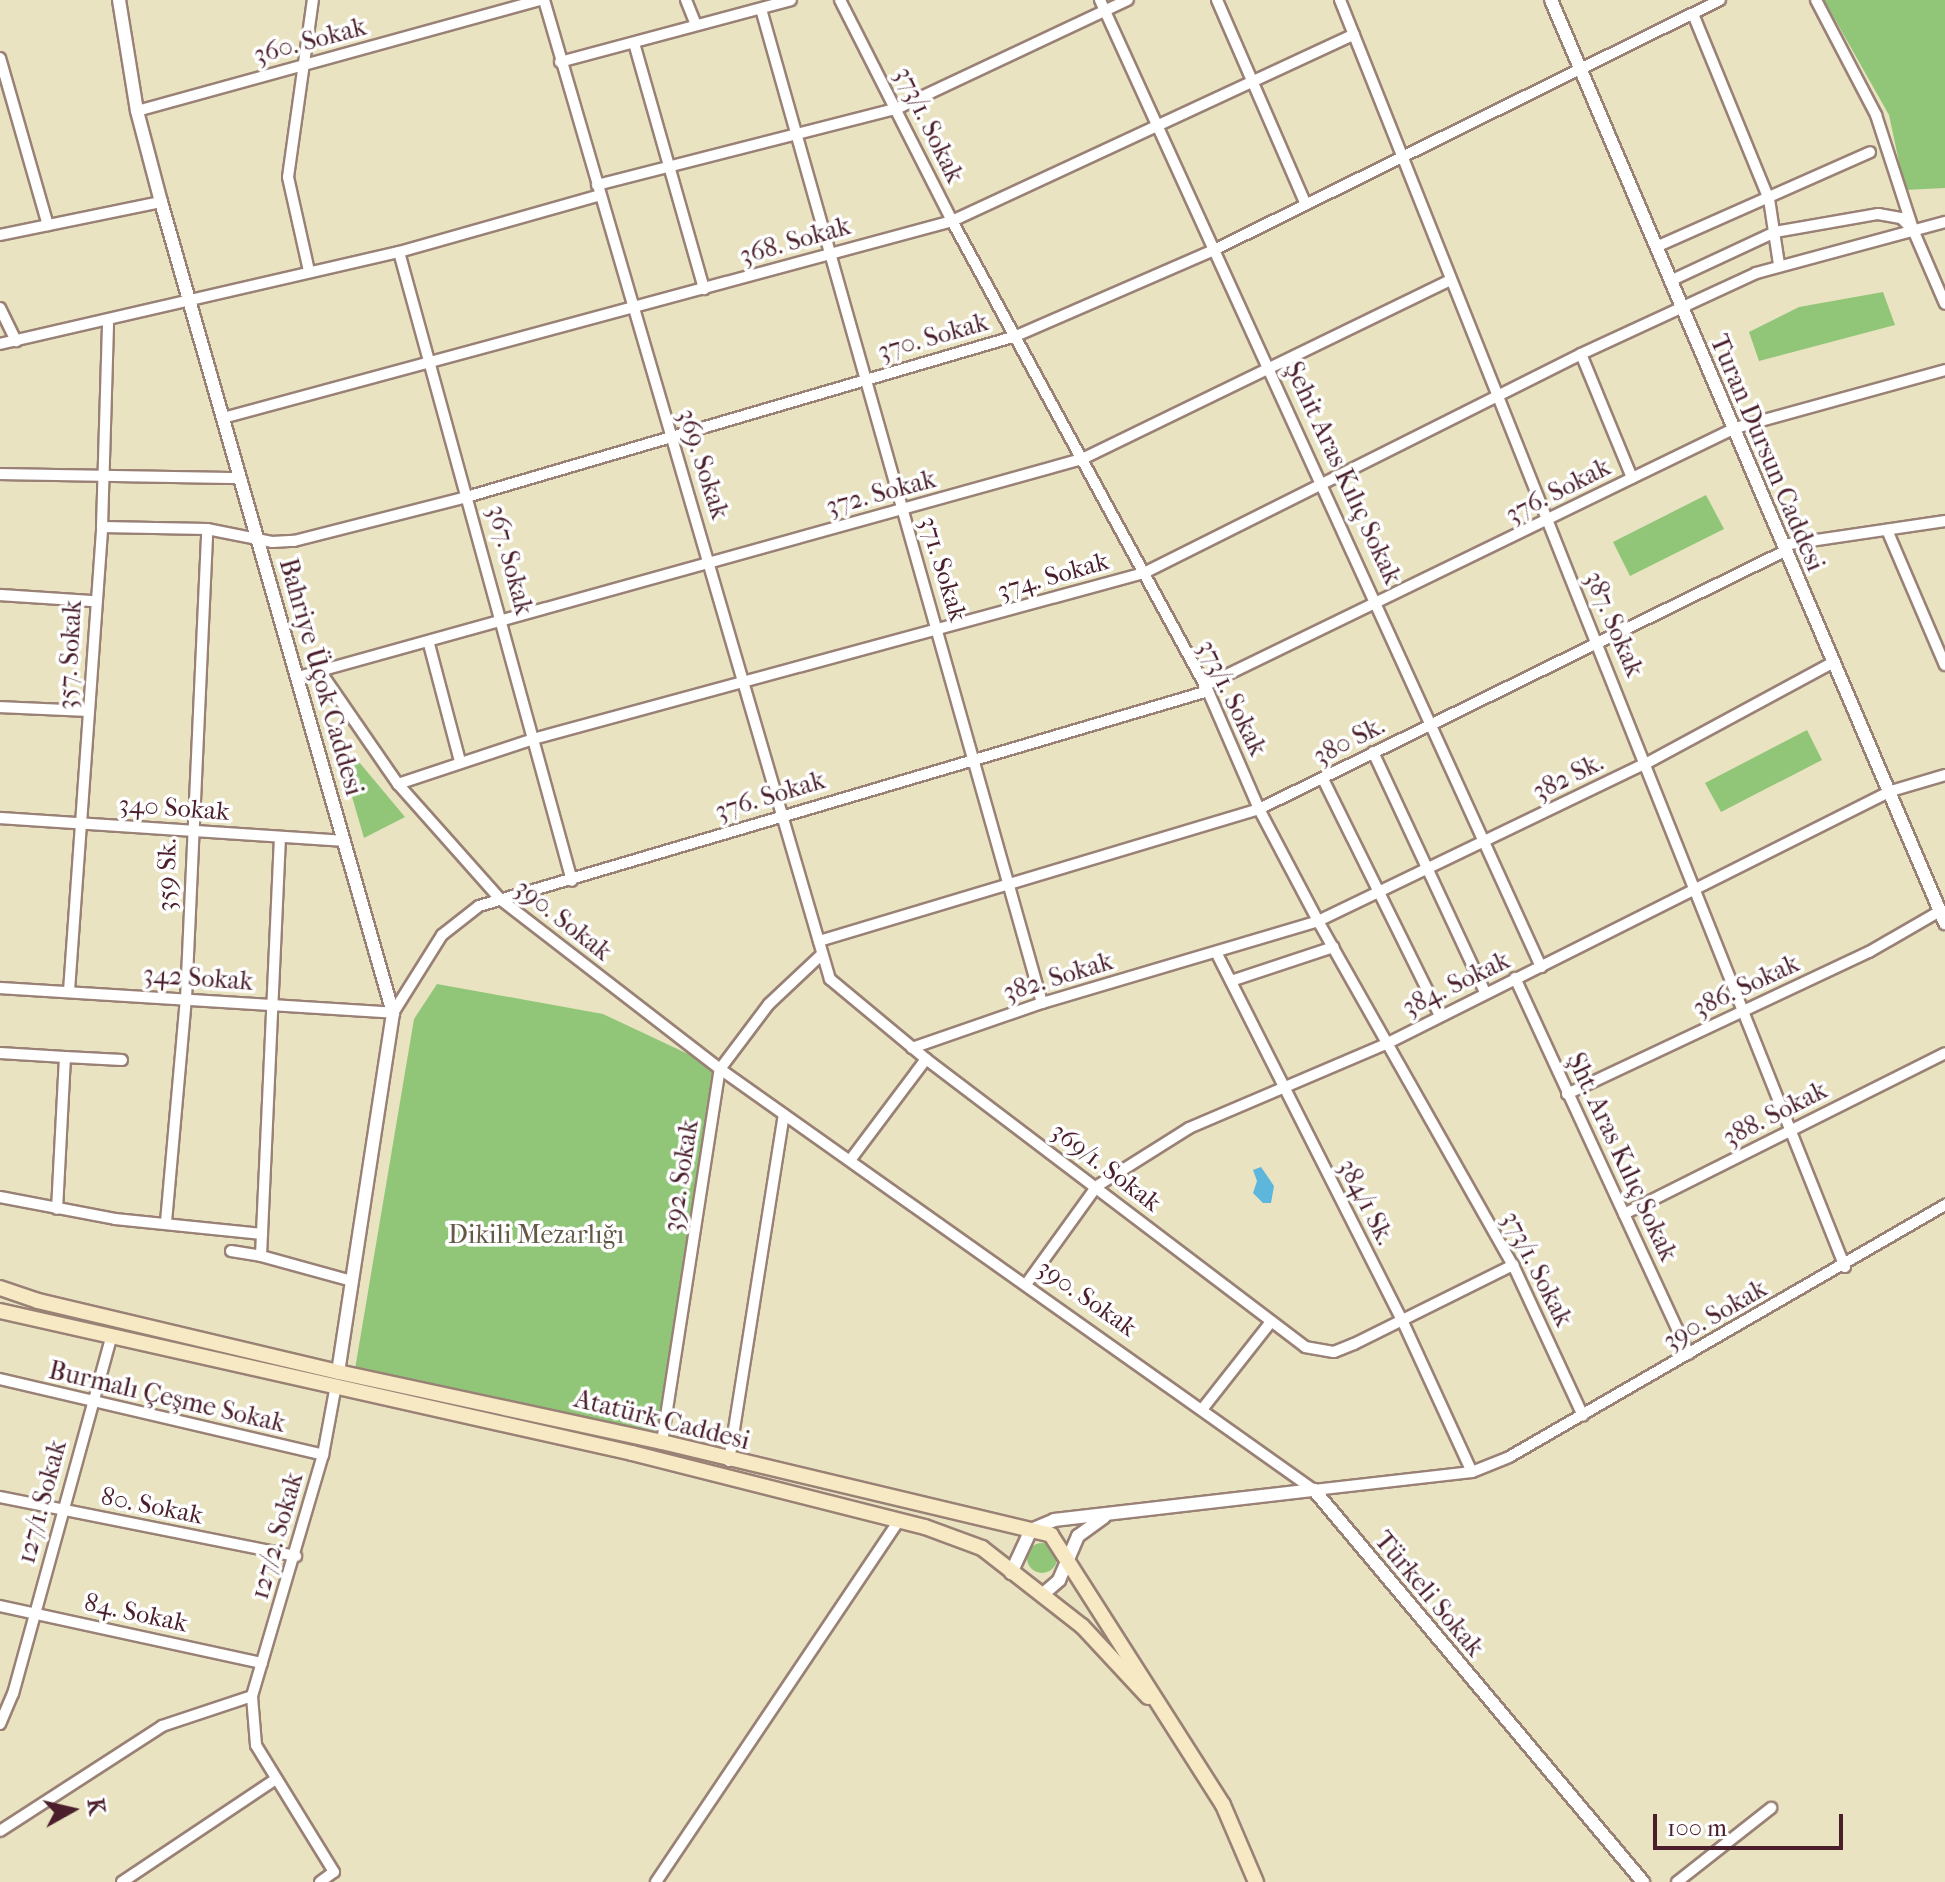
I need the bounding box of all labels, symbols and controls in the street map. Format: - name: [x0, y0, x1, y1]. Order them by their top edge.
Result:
- street label: 360. Sokak: [250, 11, 370, 71]
- street label: 373/1. Sokak: [888, 62, 970, 188]
- street label: 368. Sokak: [736, 210, 854, 272]
- street label: 370. Sokak: [874, 306, 992, 368]
- street label: Turan Dursun Caddesi: [1703, 330, 1831, 576]
- street label: Şehit Aras Kılıç Sokak: [1278, 357, 1408, 589]
- street label: 369. Sokak: [671, 405, 735, 523]
- street label: 376. Sokak: [1501, 451, 1615, 531]
- street label: 372. Sokak: [823, 463, 939, 523]
- street label: 367. Sokak: [480, 502, 540, 618]
- street label: 371. Sokak: [912, 513, 974, 625]
- street label: 374. Sokak: [994, 545, 1112, 607]
- street label: Bahriye Üçok Caddesi: [272, 555, 370, 799]
- street label: 387. Sokak: [1578, 567, 1650, 681]
- street label: 357. Sokak: [52, 599, 88, 711]
- street label: 373/1. Sokak: [1191, 635, 1273, 761]
- street label: 380 Sk.: [1308, 710, 1390, 772]
- street label: 382 Sk.: [1528, 747, 1608, 807]
- street label: 376. Sokak: [711, 765, 829, 827]
- street label: 340 Sokak: [117, 789, 231, 827]
- street label: 359 Sk.: [151, 838, 183, 912]
- street label: 390. Sokak: [508, 872, 618, 968]
- street label: 384. Sokak: [1397, 945, 1515, 1023]
- street label: 382. Sokak: [999, 946, 1117, 1008]
- street label: 386. Sokak: [1688, 948, 1804, 1024]
- street label: 342 Sokak: [142, 959, 254, 997]
- street label: Şht. Aras Kılıç Sokak: [1560, 1048, 1684, 1266]
- street label: 388. Sokak: [1718, 1075, 1832, 1153]
- street label: 369/1. Sokak: [1045, 1115, 1167, 1219]
- street label: 392. Sokak: [657, 1118, 705, 1234]
- street label: 384/1 Sk.: [1331, 1154, 1401, 1250]
- street label: 373/1. Sokak: [1495, 1206, 1579, 1332]
- park label: Dikili Mezarlığı: [448, 1219, 624, 1251]
- street label: 390. Sokak: [1031, 1252, 1143, 1344]
- street label: 390. Sokak: [1658, 1273, 1772, 1357]
- street label: Burmalı Çeşme Sokak: [46, 1355, 288, 1439]
- street label: Atatürk Caddesi: [571, 1383, 753, 1457]
- street label: 127/1. Sokak: [11, 1437, 73, 1567]
- street label: 127/2. Sokak: [244, 1469, 310, 1603]
- street label: 80. Sokak: [98, 1481, 206, 1531]
- street label: Türkeli Sokak: [1368, 1525, 1490, 1663]
- street label: 84. Sokak: [82, 1587, 190, 1639]
- north arrow: [32, 1770, 112, 1850]
- text: K: [82, 1797, 110, 1816]
- scale bar: [1657, 1798, 1847, 1848]
- text: 100 m: [1667, 1814, 1727, 1842]

